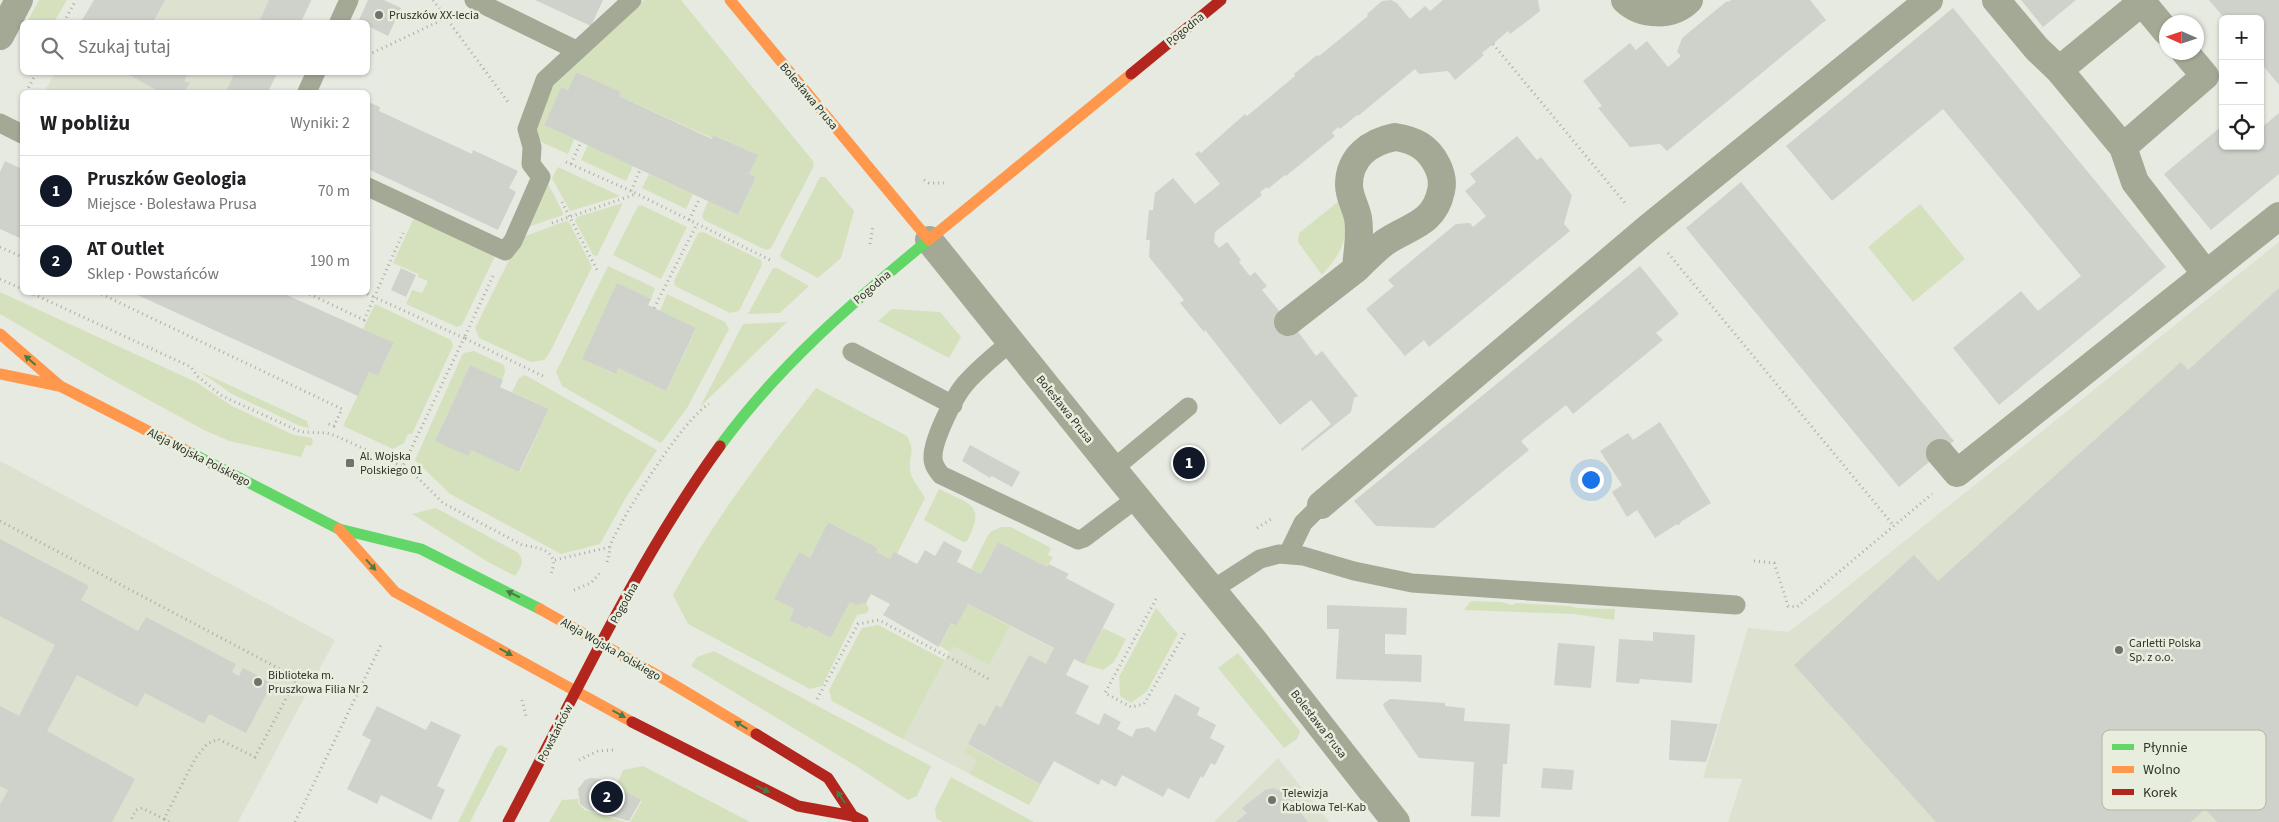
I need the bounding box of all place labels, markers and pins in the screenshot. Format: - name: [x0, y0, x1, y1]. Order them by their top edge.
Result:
- place label: Pruszków XX-lecia: [389, 7, 479, 24]
- marker: Pruszków XX-lecia: [373, 9, 385, 21]
- pin: 1: [1173, 444, 1205, 482]
- place label: Al. Wojska Polskiego 01: [360, 448, 423, 479]
- marker: Al. Wojska Polskiego 01: [344, 457, 356, 469]
- place label: Carletti Polska Sp. z o.o.: [2129, 635, 2201, 666]
- marker: Carletti Polska Sp. z o.o.: [2113, 644, 2125, 656]
- place label: Biblioteka m. Pruszkowa Filia Nr 2: [268, 667, 368, 698]
- marker: Biblioteka m. Pruszkowa Filia Nr 2: [252, 676, 264, 688]
- pin: 2: [591, 778, 623, 816]
- place label: Telewizja Kablowa Tel-Kab: [1282, 785, 1366, 816]
- marker: Telewizja Kablowa Tel-Kab: [1266, 794, 1278, 806]

